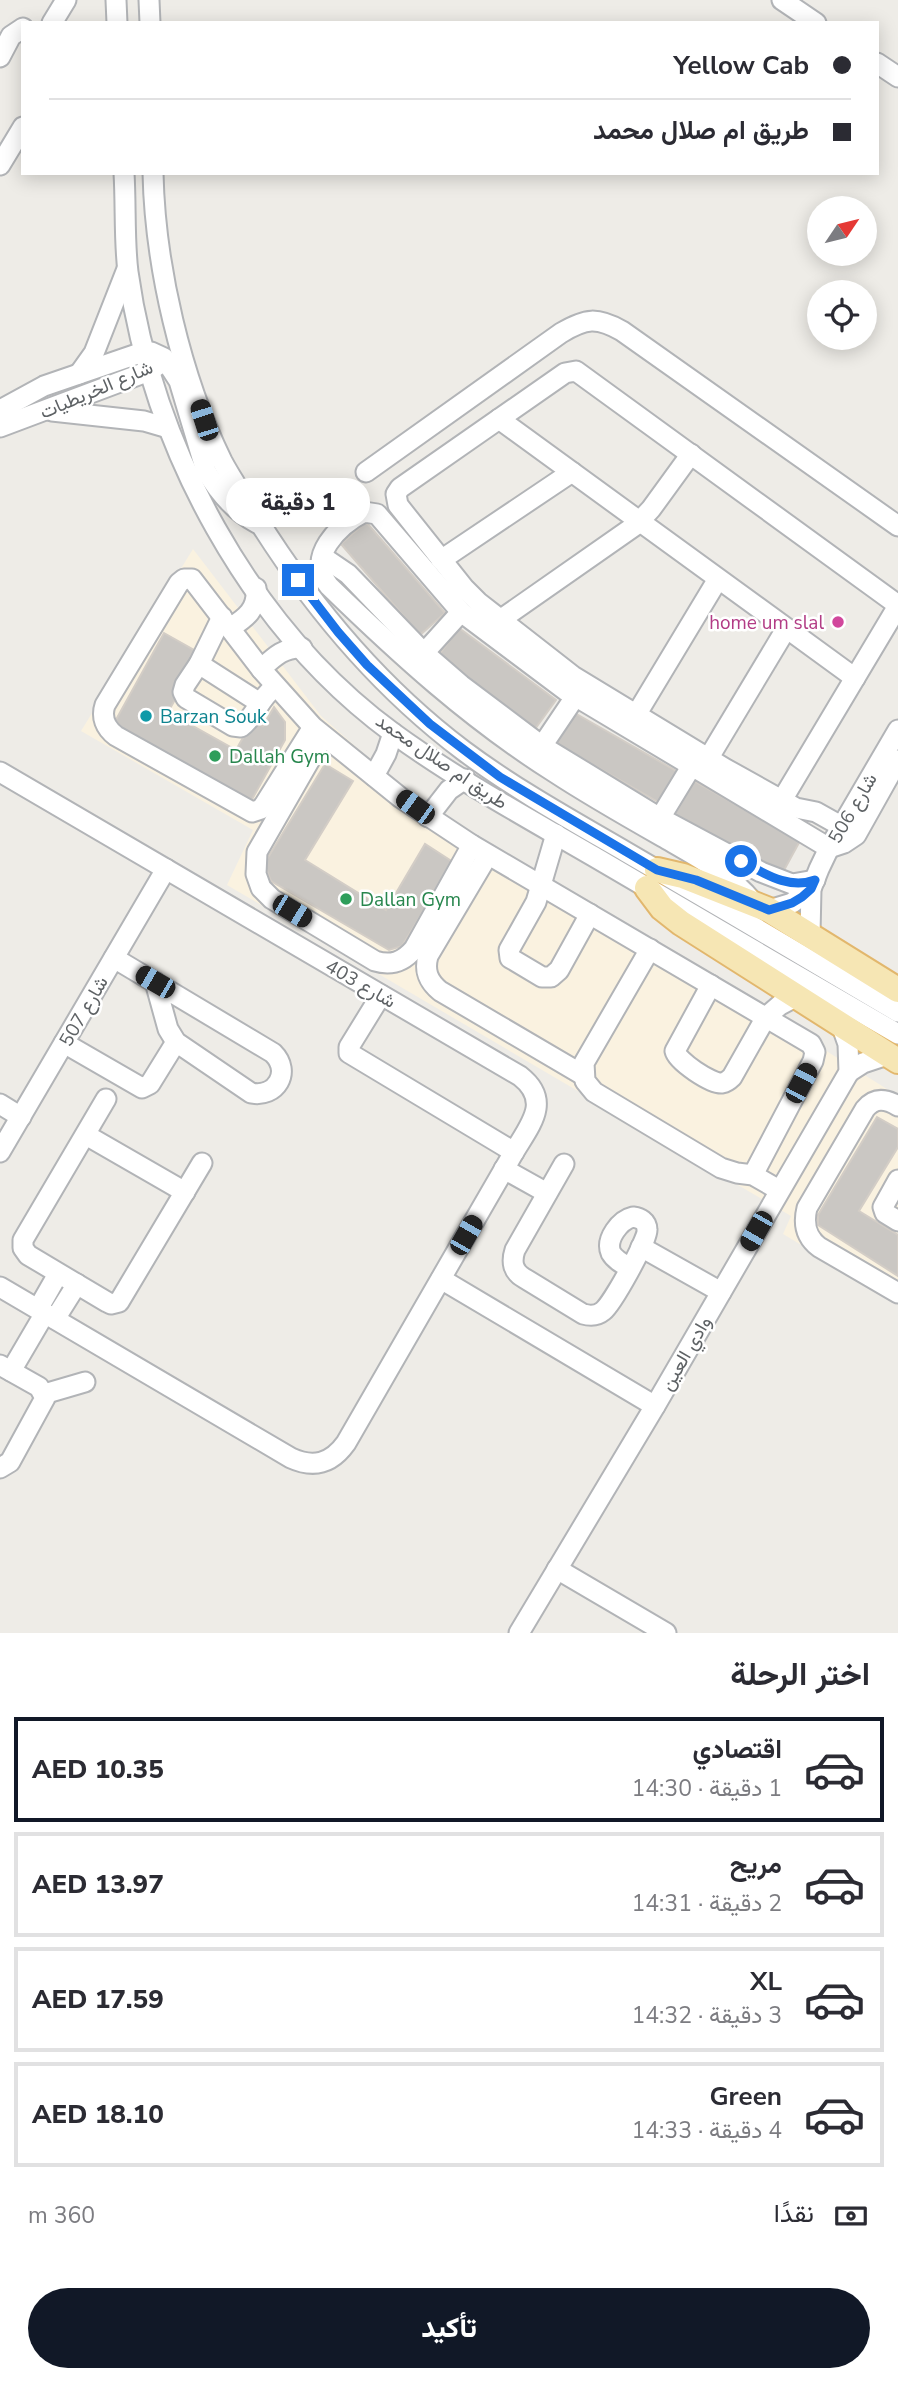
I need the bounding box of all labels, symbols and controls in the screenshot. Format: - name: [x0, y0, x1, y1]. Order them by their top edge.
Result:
- text: Yellow Cab: [674, 48, 809, 83]
- text: طريق ام صلال محمد: [593, 113, 809, 148]
- north arrow: [807, 196, 877, 266]
- map controls: [807, 196, 877, 350]
- button: locate: [807, 280, 877, 350]
- street label: شارع الخريطيات: [36, 354, 157, 425]
- car: [188, 397, 221, 443]
- callout: 1 دقيقة: [226, 478, 370, 528]
- text: 1 دقيقة: [261, 487, 335, 518]
- route end: [282, 564, 314, 596]
- place label: home um slal: [709, 610, 824, 636]
- marker: home um slal: [830, 614, 846, 630]
- place label: Barzan Souk: [160, 704, 267, 730]
- marker: Barzan Souk: [138, 708, 154, 724]
- street label: طريق ام صلال محمد: [370, 708, 513, 816]
- place label: Dallah Gym: [229, 744, 330, 770]
- marker: Dallah Gym: [207, 748, 223, 764]
- street label: شارع 506: [822, 769, 883, 848]
- car: [392, 786, 439, 828]
- route start: [725, 845, 757, 877]
- place label: Dallan Gym: [360, 887, 461, 913]
- car: [269, 891, 316, 931]
- marker: Dallan Gym: [338, 891, 354, 907]
- street label: شارع 403: [321, 953, 400, 1014]
- car: [132, 962, 179, 1002]
- street label: شارع 507: [53, 972, 114, 1051]
- car: [782, 1060, 821, 1106]
- car: [737, 1208, 776, 1254]
- car: [447, 1212, 486, 1258]
- street label: وادي العين: [654, 1311, 719, 1397]
- text: اختر الرحلة: [730, 1653, 870, 1696]
- text: اقتصادي: [693, 1732, 782, 1767]
- icon: car: [803, 1738, 866, 1801]
- text: AED 10.35: [32, 1752, 164, 1787]
- text: 1 دقيقة · 14:30: [632, 1773, 782, 1804]
- text: مريح: [730, 1847, 782, 1882]
- icon: car: [803, 1853, 866, 1916]
- text: AED 13.97: [32, 1867, 164, 1902]
- text: 2 دقيقة · 14:31: [632, 1888, 782, 1919]
- text: XL: [750, 1964, 782, 1999]
- icon: car: [803, 1968, 866, 2031]
- text: AED 17.59: [32, 1982, 164, 2017]
- text: 3 دقيقة · 14:32: [632, 2000, 782, 2031]
- text: Green: [709, 2079, 782, 2114]
- icon: car: [803, 2083, 866, 2146]
- text: AED 18.10: [32, 2097, 164, 2132]
- text: 4 دقيقة · 14:33: [632, 2115, 782, 2146]
- text: نقدًا: [774, 2196, 814, 2231]
- icon: cash: [832, 2197, 870, 2235]
- text: 360 m: [28, 2200, 95, 2231]
- button: تأكيد: [28, 2288, 870, 2368]

